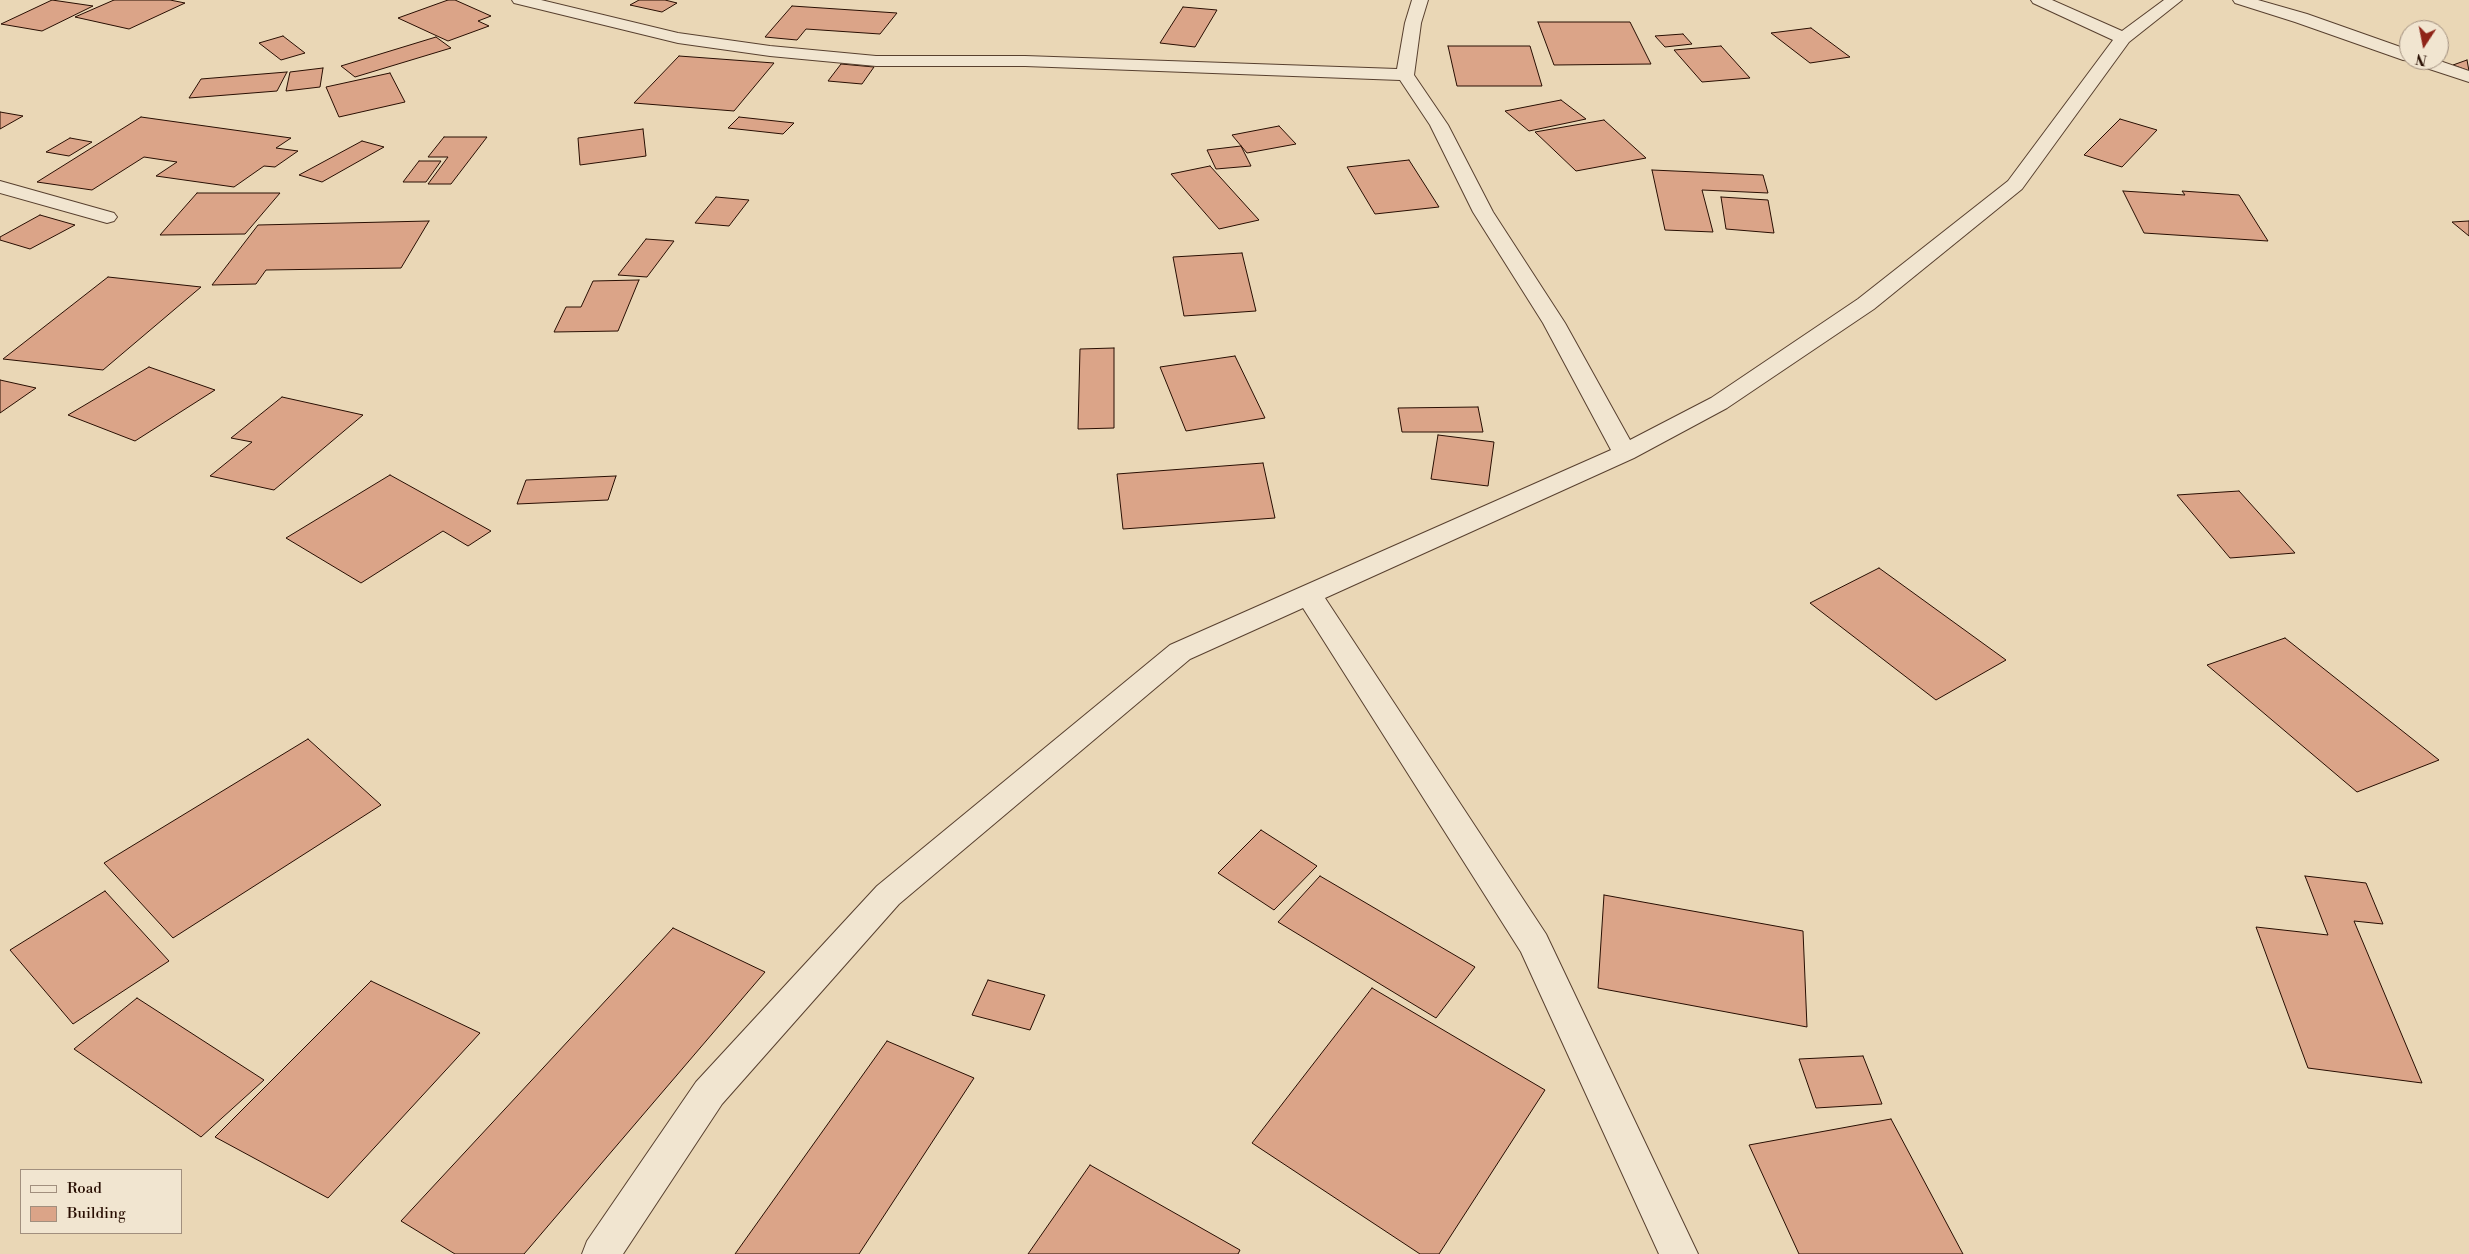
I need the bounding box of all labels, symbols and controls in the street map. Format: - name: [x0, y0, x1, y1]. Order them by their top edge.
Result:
- north arrow: [2399, 20, 2449, 70]
- text: N: [2414, 49, 2428, 69]
- legend: [20, 1169, 182, 1234]
- text: Road: [67, 1179, 102, 1198]
- text: Building: [67, 1204, 126, 1223]

